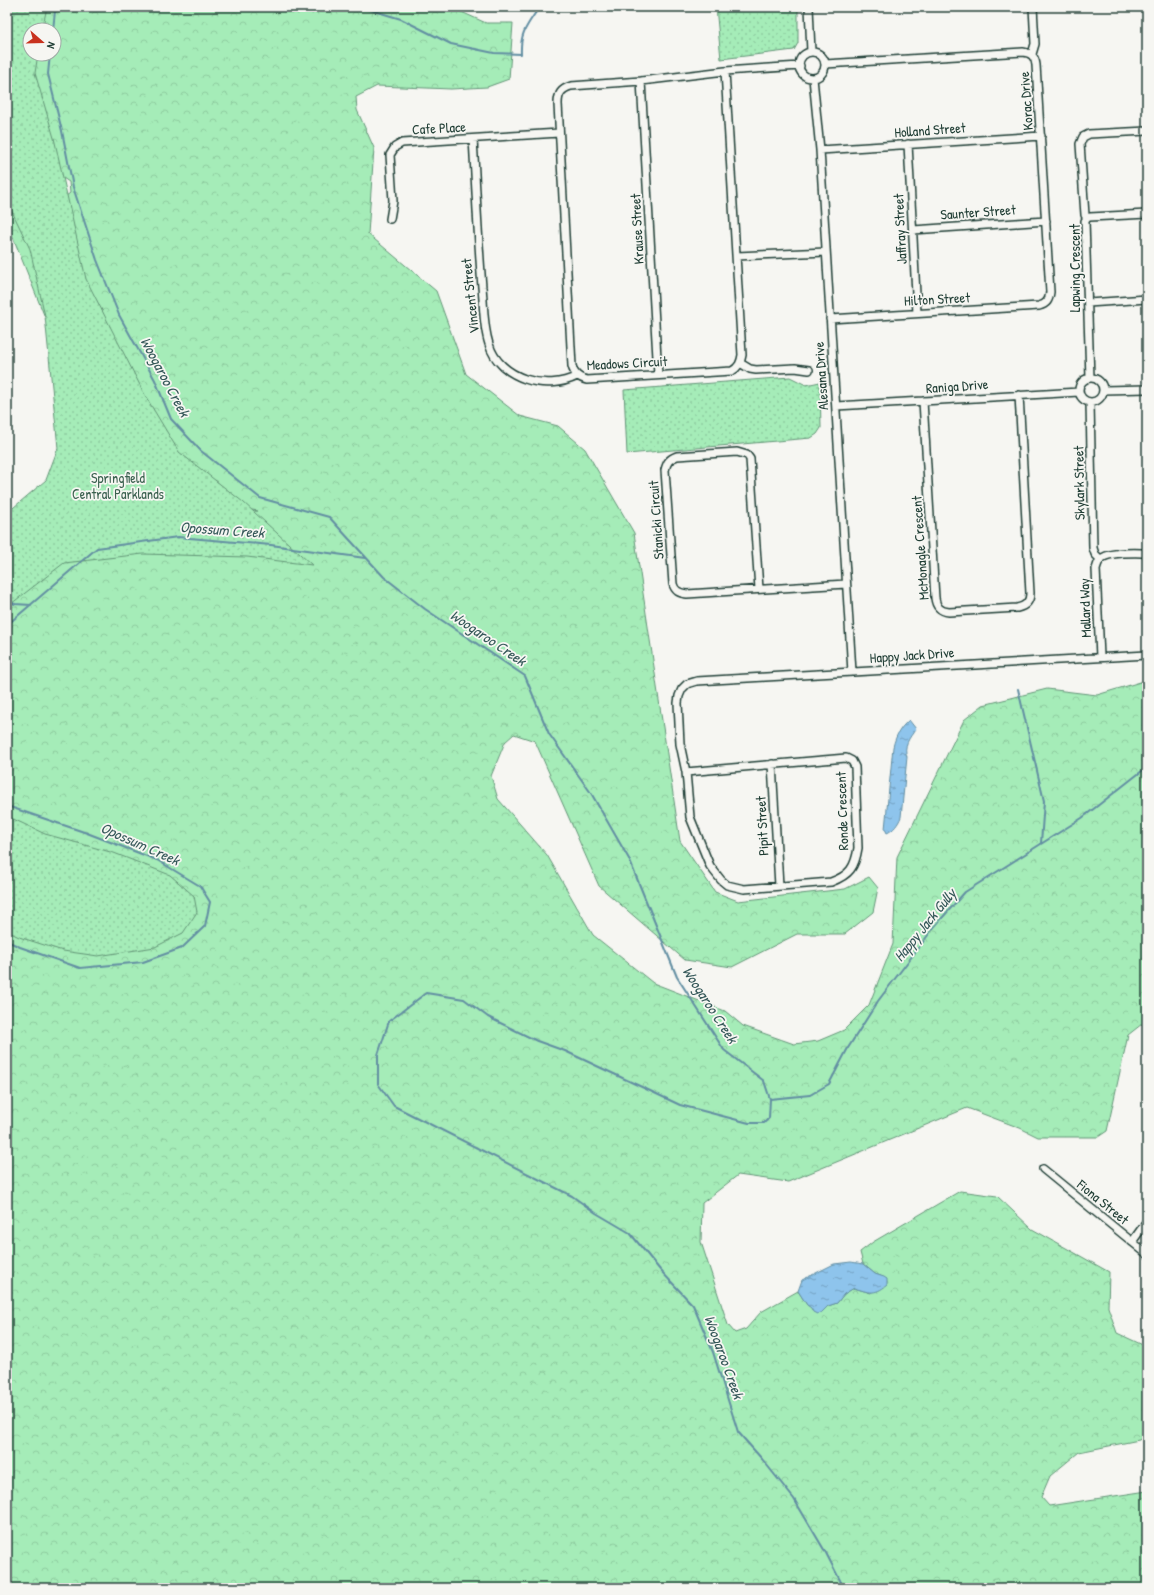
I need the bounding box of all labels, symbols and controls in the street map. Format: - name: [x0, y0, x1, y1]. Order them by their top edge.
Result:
- north arrow: [22, 22, 62, 62]
- text: N: [44, 40, 59, 51]
- street label: Korac Drive: [1014, 71, 1037, 131]
- street label: Cafe Place: [412, 117, 467, 138]
- street label: Holland Street: [894, 118, 966, 141]
- street label: Krause Street: [625, 193, 648, 265]
- street label: Jaffray Street: [888, 193, 912, 265]
- street label: Saunter Street: [940, 199, 1016, 224]
- street label: Lapwing Crescent: [1065, 224, 1085, 312]
- street label: Vincent Street: [456, 257, 483, 334]
- street label: Hilton Street: [904, 287, 971, 310]
- water label: Woogaroo Creek: [136, 333, 196, 422]
- street label: Alesana Drive: [809, 341, 832, 411]
- street label: Meadows Circuit: [586, 351, 668, 374]
- street label: Raniga Drive: [925, 374, 989, 398]
- street label: Skylark Street: [1068, 445, 1090, 520]
- park label: Springfield Central Parklands: [72, 468, 164, 503]
- street label: Stanicki Circuit: [643, 480, 668, 560]
- street label: McMonagle Crescent: [906, 495, 934, 601]
- water label: Opossum Creek: [179, 516, 267, 543]
- street label: Mallard Way: [1074, 578, 1096, 638]
- water label: Woogaroo Creek: [446, 604, 532, 672]
- street label: Happy Jack Drive: [869, 642, 955, 668]
- street label: Ronde Crescent: [831, 771, 852, 851]
- street label: Pipit Street: [750, 796, 774, 856]
- water label: Opossum Creek: [97, 817, 185, 871]
- water label: Happy Jack Gully: [889, 882, 962, 966]
- water label: Woogaroo Creek: [678, 962, 744, 1049]
- street label: Fiona Street: [1073, 1174, 1133, 1229]
- water label: Woogaroo Creek: [700, 1312, 750, 1403]

